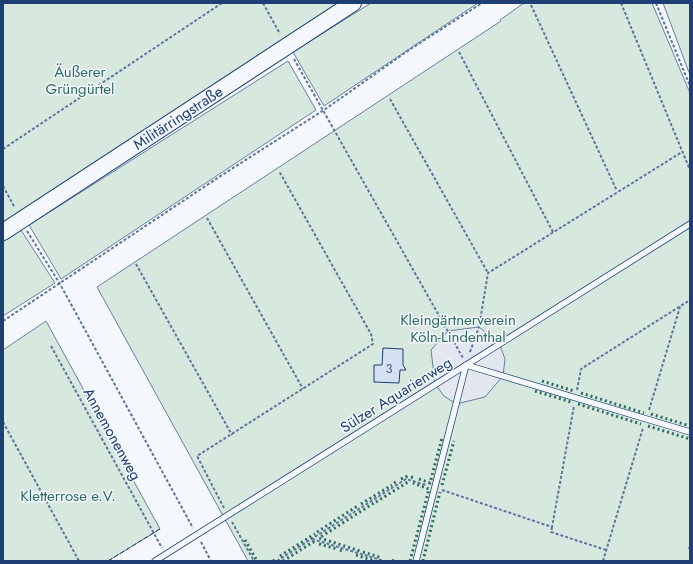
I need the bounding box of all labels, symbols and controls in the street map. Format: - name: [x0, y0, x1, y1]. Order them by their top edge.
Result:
- park label: Äußerer Grüngürtel: [46, 61, 114, 100]
- street label: Militärringstraße: [129, 81, 227, 155]
- park label: Kleingärtnerverein Köln-Lindenthal: [400, 309, 516, 348]
- street label: Sülzer Aquarienweg: [336, 352, 456, 438]
- house number: 3: [385, 359, 393, 378]
- street label: Annemonenweg: [77, 384, 147, 484]
- park label: Kletterrose e.V.: [20, 485, 116, 507]

